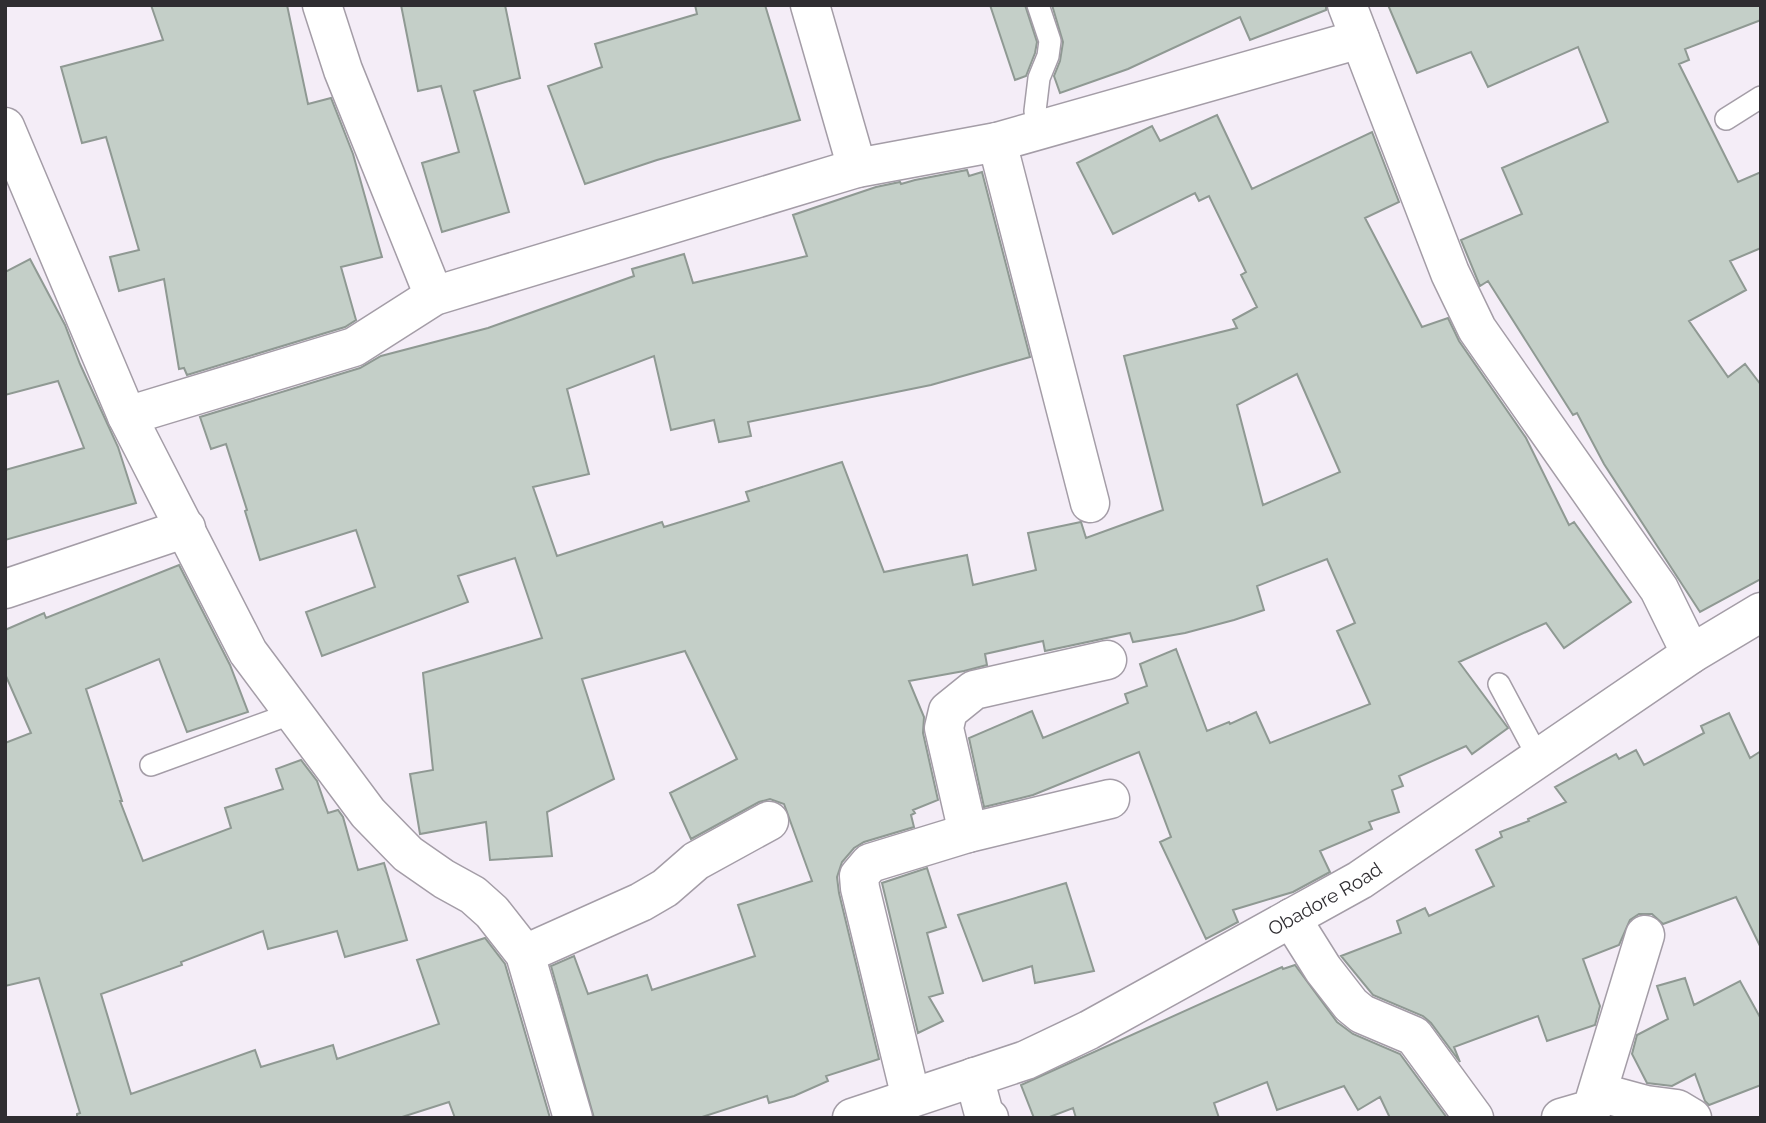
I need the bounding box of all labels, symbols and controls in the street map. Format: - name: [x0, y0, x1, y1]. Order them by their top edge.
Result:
- street label: Obadore Road: [1264, 857, 1386, 940]

